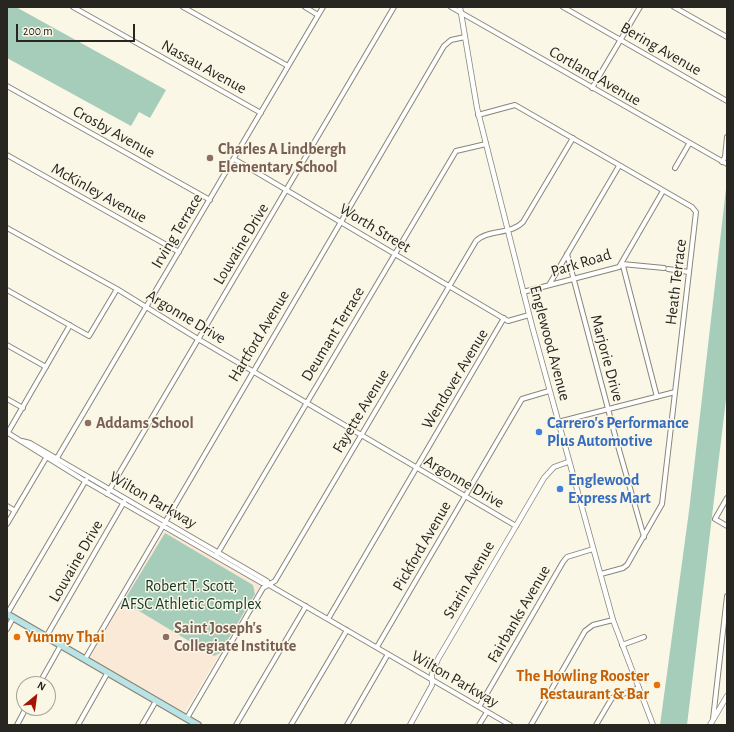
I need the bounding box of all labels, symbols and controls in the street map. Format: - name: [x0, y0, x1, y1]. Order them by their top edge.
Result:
- scale bar: [18, 16, 137, 42]
- street label: Bering Avenue: [617, 18, 705, 80]
- text: 200 m: [23, 25, 53, 37]
- street label: Nassau Avenue: [158, 36, 250, 98]
- street label: Cortland Avenue: [546, 42, 644, 110]
- street label: Crosby Avenue: [70, 102, 158, 162]
- place label: Charles A Lindbergh Elementary School: [218, 139, 346, 177]
- marker: Charles A Lindbergh Elementary School: [205, 153, 215, 163]
- street label: McKinley Avenue: [48, 159, 150, 227]
- street label: Irving Terrace: [147, 190, 207, 272]
- street label: Worth Street: [336, 199, 414, 257]
- street label: Louvaine Drive: [209, 200, 273, 288]
- street label: Heath Terrace: [661, 238, 691, 326]
- street label: Park Road: [549, 245, 613, 281]
- street label: Deumant Terrace: [297, 283, 369, 385]
- street label: Englewood Avenue: [525, 283, 575, 403]
- street label: Argonne Drive: [143, 286, 229, 348]
- street label: Hartford Avenue: [224, 287, 294, 385]
- street label: Marjorie Drive: [586, 312, 628, 404]
- street label: Wendover Avenue: [418, 325, 492, 433]
- street label: Fayette Avenue: [328, 366, 394, 456]
- place label: Addams School: [96, 413, 194, 433]
- place label: Carrero's Performance Plus Automotive: [547, 413, 689, 451]
- marker: Addams School: [83, 418, 93, 428]
- marker: Carrero's Performance Plus Automotive: [534, 427, 544, 437]
- street label: Argonne Drive: [420, 451, 508, 513]
- street label: Wilton Parkway: [106, 467, 200, 533]
- place label: Englewood Express Mart: [568, 470, 651, 508]
- marker: Englewood Express Mart: [555, 484, 565, 494]
- street label: Pickford Avenue: [389, 498, 455, 594]
- street label: Louvaine Drive: [45, 517, 107, 605]
- street label: Starin Avenue: [439, 538, 499, 622]
- street label: Fairbanks Avenue: [483, 562, 555, 666]
- park label: Robert T. Scott, AFSC Athletic Complex: [120, 576, 262, 614]
- place label: Saint Joseph's Collegiate Institute: [174, 618, 296, 656]
- place label: Yummy Thai: [25, 627, 105, 647]
- marker: Yummy Thai: [12, 632, 22, 642]
- marker: Saint Joseph's Collegiate Institute: [161, 632, 171, 642]
- street label: Wilton Parkway: [408, 646, 502, 712]
- place label: The Howling Rooster Restaurant & Bar: [516, 666, 649, 704]
- north arrow: [16, 676, 56, 716]
- text: N: [36, 679, 48, 693]
- marker: The Howling Rooster Restaurant & Bar: [652, 680, 662, 690]

